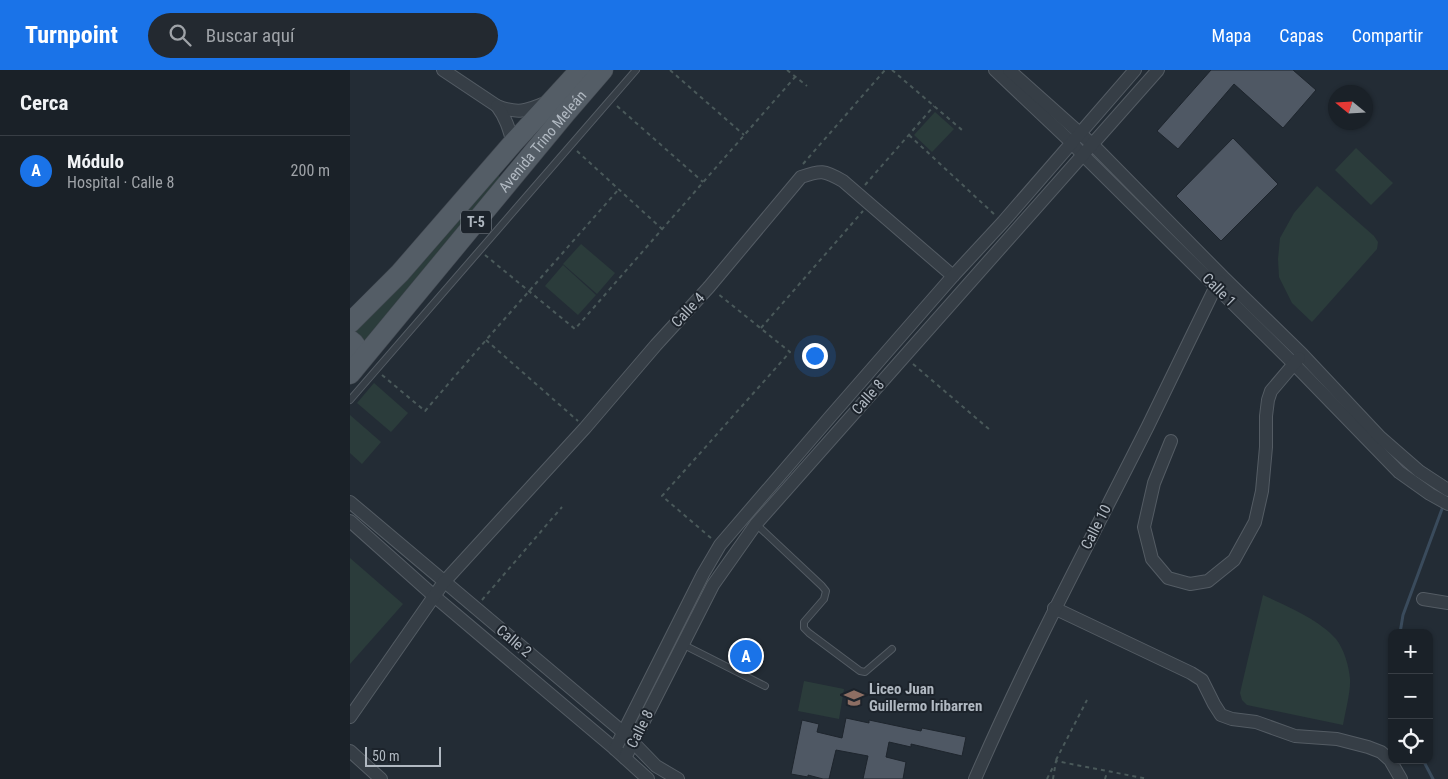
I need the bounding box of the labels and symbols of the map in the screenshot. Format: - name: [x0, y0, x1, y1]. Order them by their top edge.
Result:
- north arrow: [1328, 85, 1373, 130]
- street label: Avenida Trino Meleán: [495, 87, 590, 196]
- road number: T-5: [461, 210, 491, 233]
- street label: Calle 1: [1198, 269, 1240, 311]
- street label: Calle 4: [668, 289, 708, 331]
- your location: [802, 343, 828, 369]
- street label: Calle 8: [848, 376, 888, 418]
- street label: Calle 10: [1077, 502, 1115, 552]
- street label: Calle 2: [493, 621, 535, 661]
- pin: A: [730, 637, 762, 675]
- place label: Liceo Juan Guillermo Iribarren: [869, 680, 982, 715]
- school or university icon: Liceo Juan Guillermo Iribarren: [843, 687, 865, 709]
- street label: Calle 8: [623, 707, 657, 751]
- scale bar: [365, 744, 441, 767]

